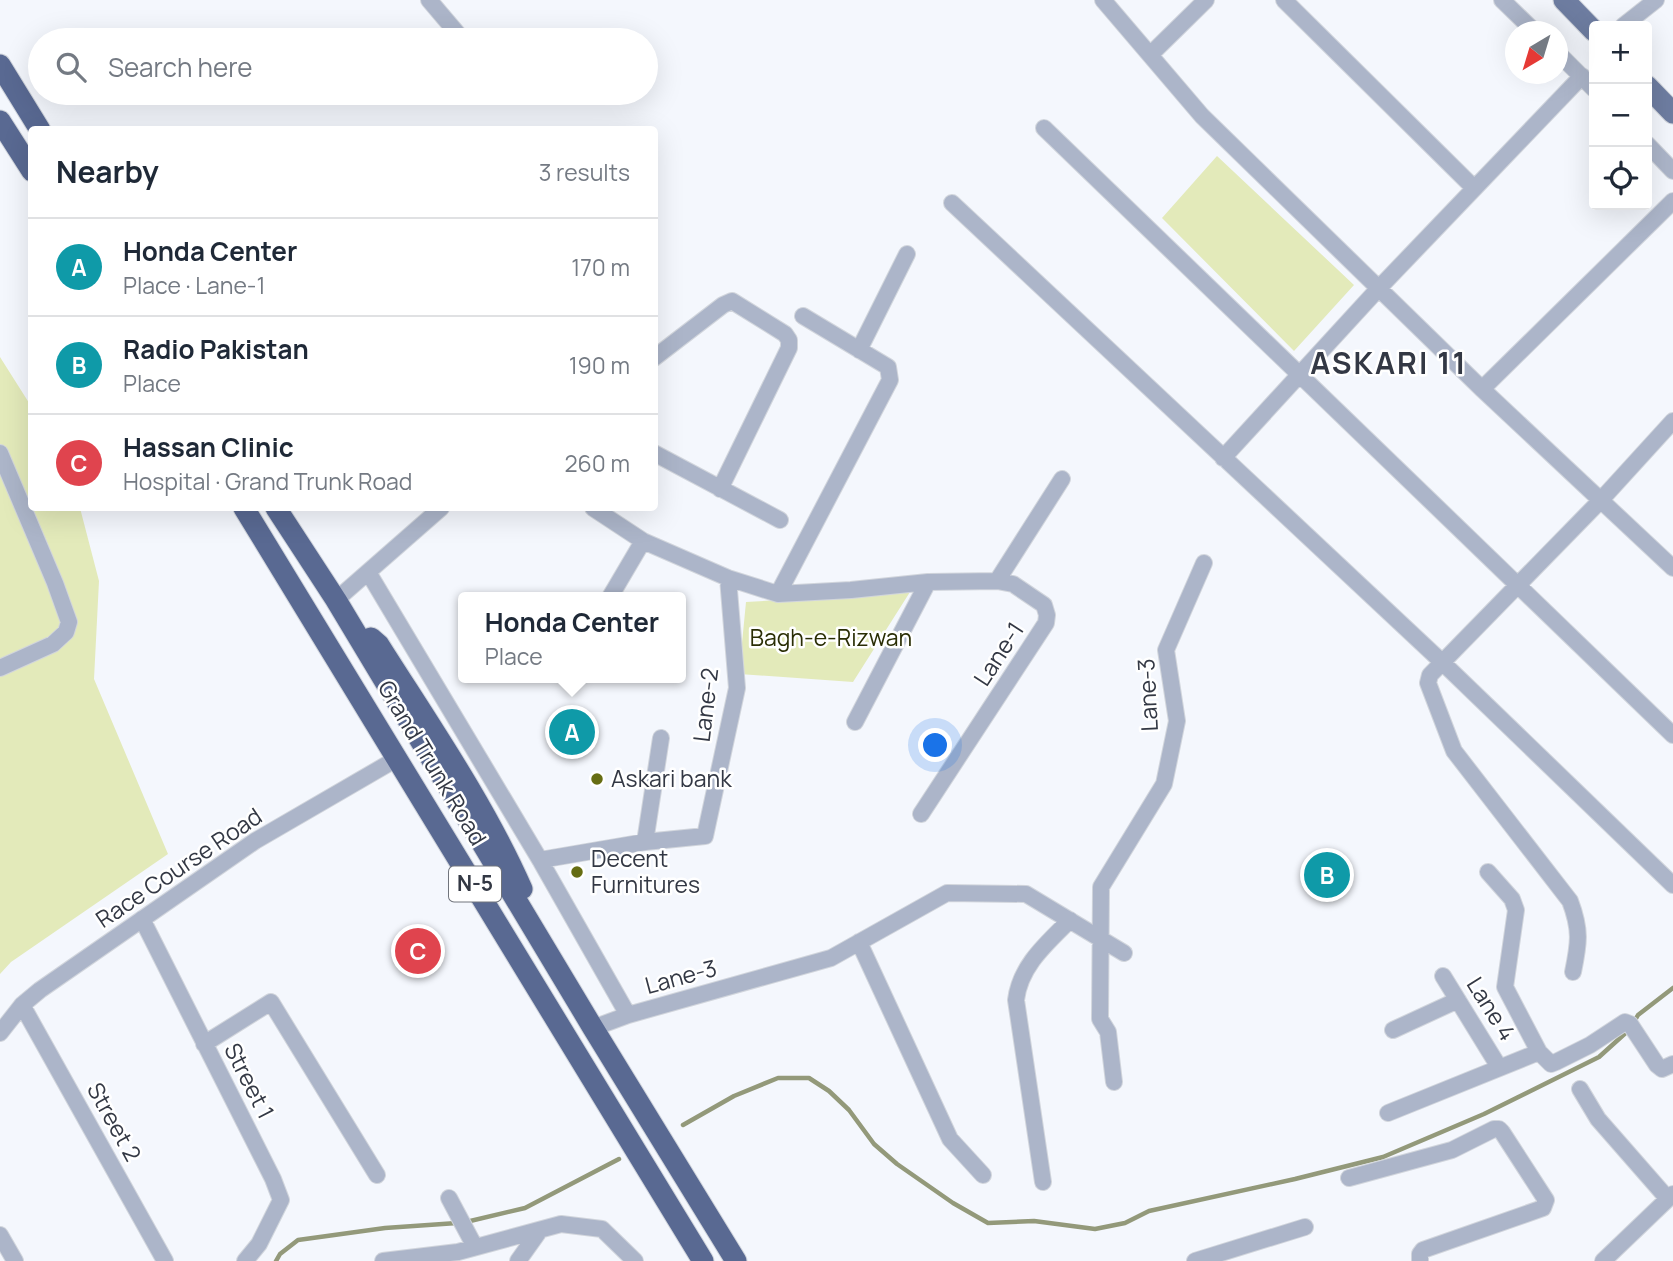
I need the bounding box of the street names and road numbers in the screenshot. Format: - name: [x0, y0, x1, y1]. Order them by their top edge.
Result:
- street label: Lane-1: [966, 615, 1031, 692]
- street label: Lane-3: [1129, 658, 1165, 732]
- street label: Lane-2: [685, 666, 725, 744]
- street label: Grand Trunk Road: [371, 674, 495, 851]
- street label: Race Course Road: [89, 800, 268, 935]
- road number: N-5: [449, 866, 501, 902]
- street label: Lane-3: [641, 951, 720, 1001]
- street label: Lane 4: [1460, 970, 1524, 1047]
- street label: Street 1: [217, 1037, 283, 1124]
- street label: Street 2: [80, 1076, 150, 1167]

